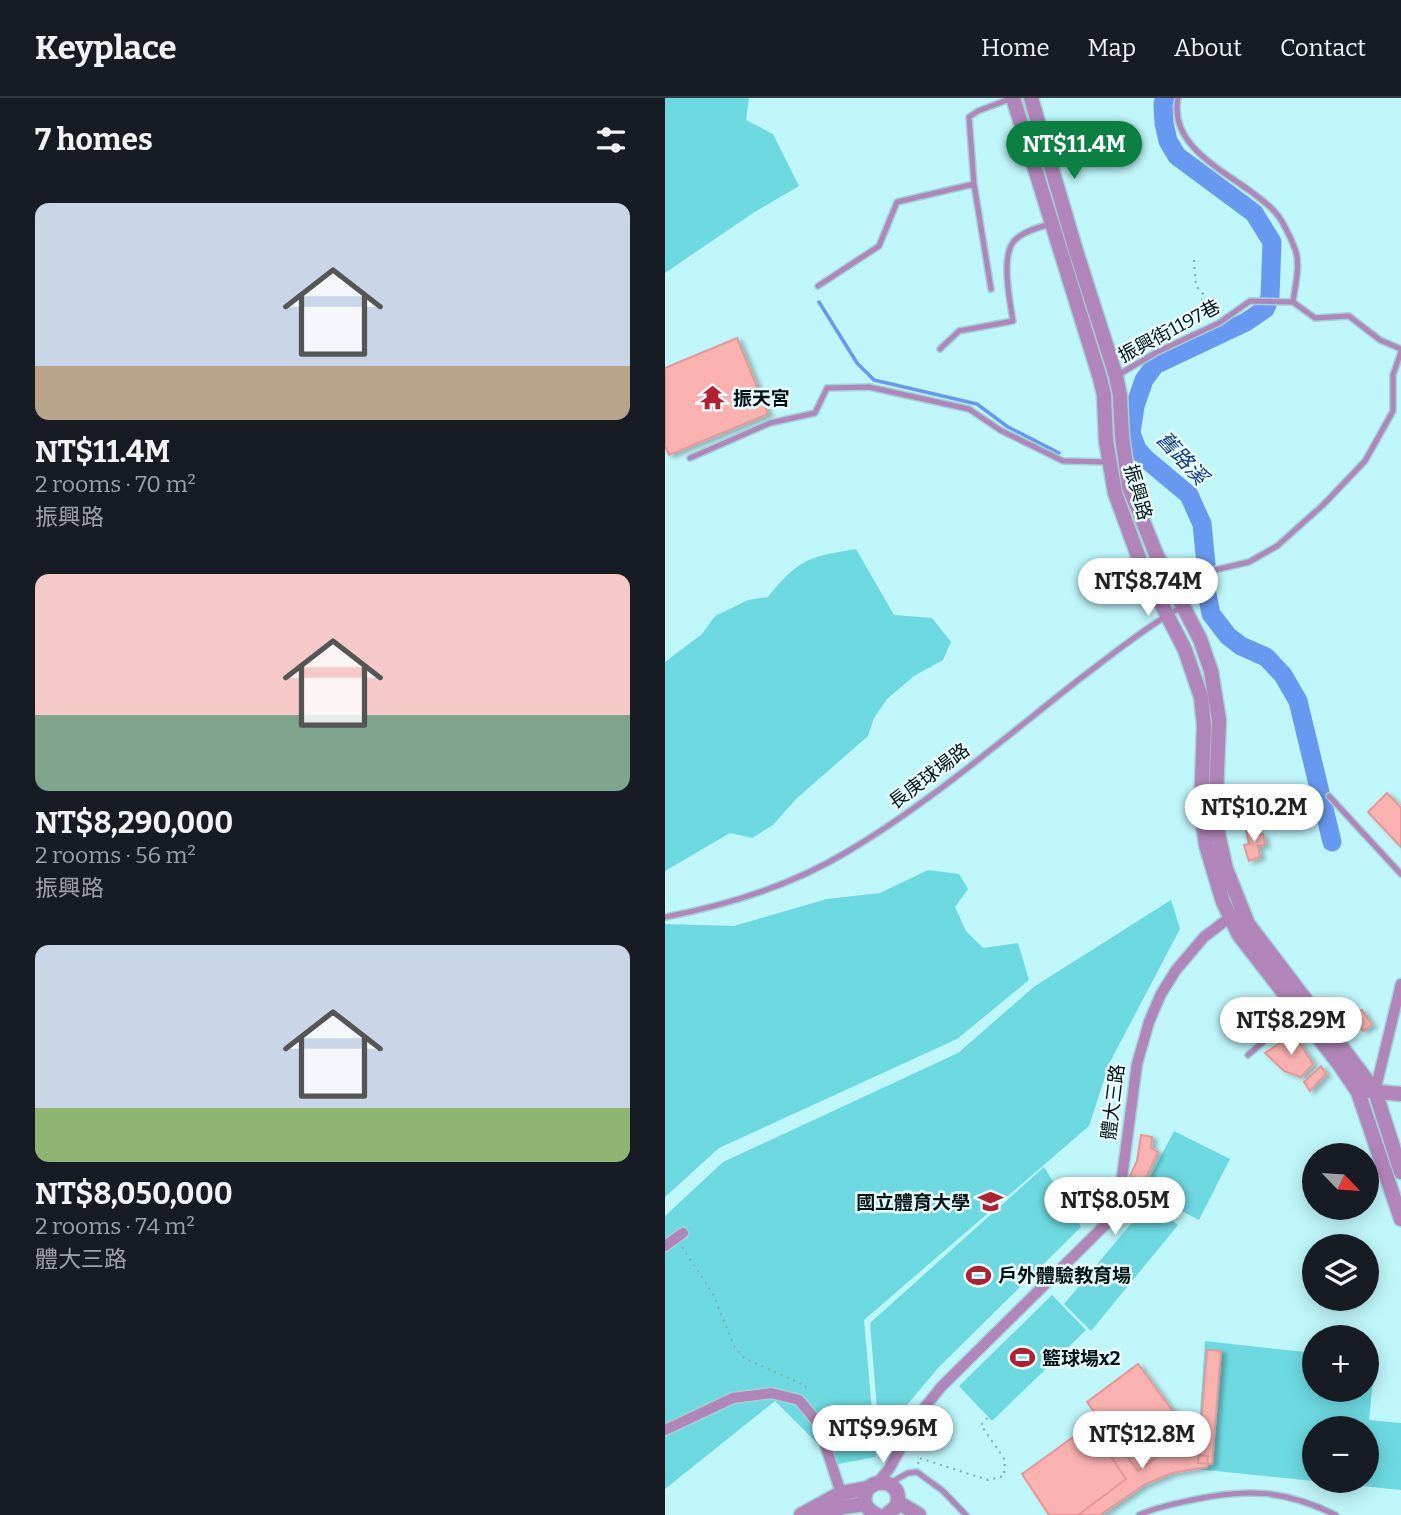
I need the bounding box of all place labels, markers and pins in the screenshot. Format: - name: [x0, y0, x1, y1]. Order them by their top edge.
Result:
- pin: NT$11.4M: [1002, 122, 1146, 181]
- temple icon: 振天宮: [699, 384, 727, 412]
- place label: 振天宮: [733, 387, 790, 410]
- pin: NT$8.74M: [1076, 559, 1220, 618]
- pin: NT$10.2M: [1182, 784, 1326, 844]
- pin: NT$8.29M: [1219, 998, 1363, 1057]
- pin: NT$8.05M: [1043, 1178, 1187, 1237]
- school or university icon: 國立體育大學: [976, 1188, 1004, 1216]
- place label: 國立體育大學: [856, 1191, 970, 1214]
- sports icon: 戶外體驗教育場: [964, 1261, 992, 1289]
- place label: 戶外體驗教育場: [998, 1264, 1131, 1287]
- sports icon: 籃球場x2: [1008, 1344, 1036, 1372]
- place label: 籃球場x2: [1042, 1347, 1121, 1370]
- pin: NT$9.96M: [811, 1406, 955, 1465]
- pin: NT$12.8M: [1070, 1412, 1214, 1471]

